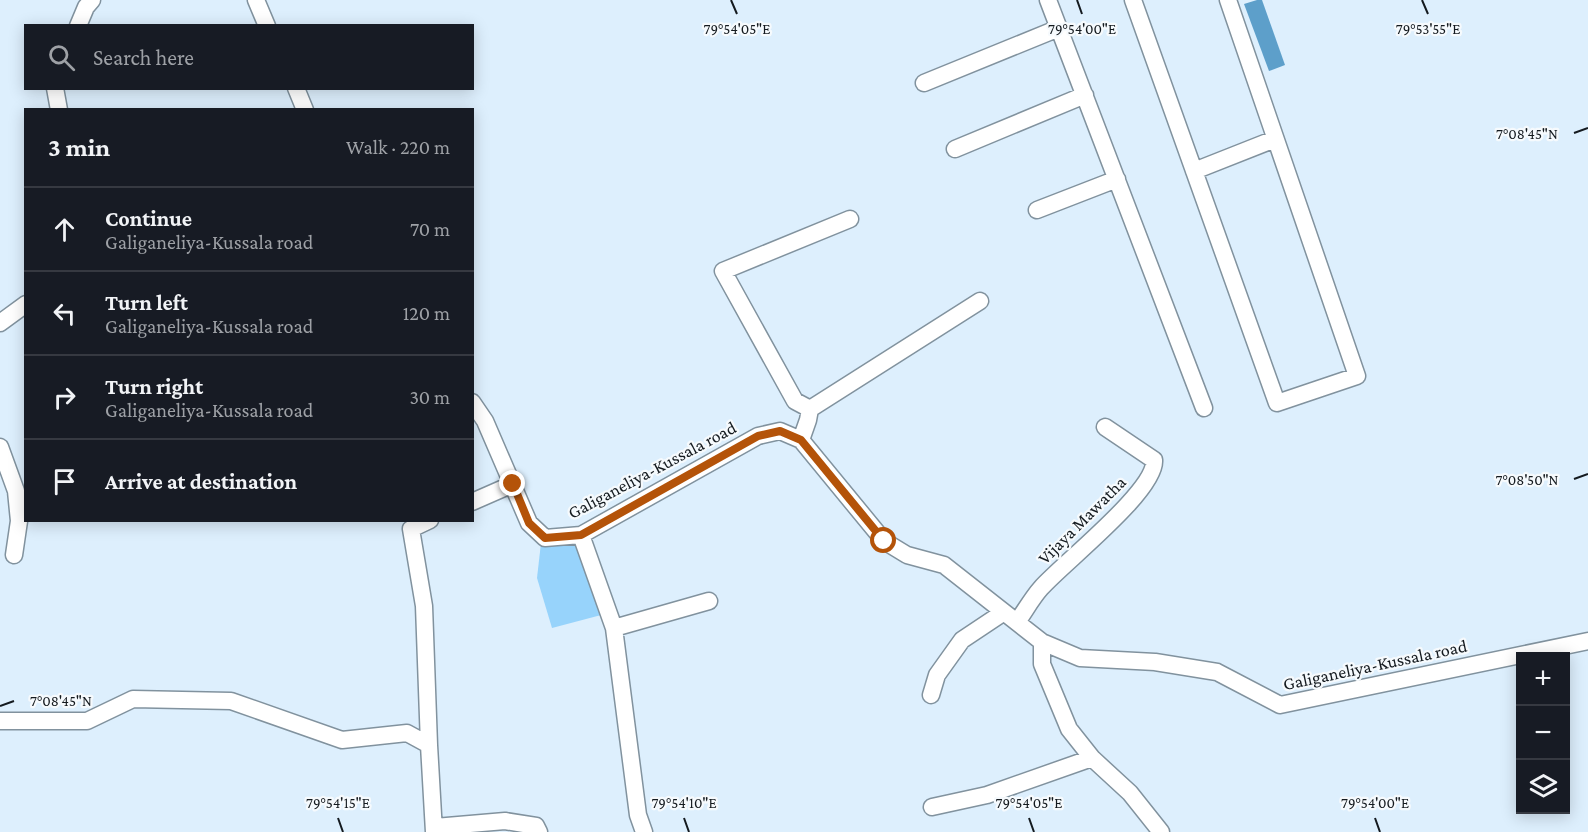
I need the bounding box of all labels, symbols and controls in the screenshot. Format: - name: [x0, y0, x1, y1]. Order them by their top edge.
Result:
- text: 79°54'05"E: [704, 21, 770, 37]
- text: 79°54'00"E: [1048, 21, 1116, 37]
- text: 79°53'55"E: [1396, 21, 1460, 37]
- search box: [24, 24, 474, 90]
- icon: search: [45, 41, 78, 74]
- text: Search here: [93, 45, 194, 70]
- text: 7°08'45"N: [1496, 126, 1558, 142]
- text: 3 min: [48, 133, 110, 162]
- text: Walk · 220 m: [346, 136, 450, 158]
- text: Continue: [105, 206, 192, 231]
- icon: ahead: [48, 213, 81, 246]
- text: 70 m: [410, 218, 450, 240]
- text: Galiganeliya-Kussala road: [105, 231, 313, 253]
- text: Turn left: [105, 290, 188, 315]
- icon: left: [48, 297, 81, 330]
- text: 120 m: [403, 302, 450, 324]
- text: Galiganeliya-Kussala road: [105, 315, 313, 337]
- text: Turn right: [105, 374, 203, 399]
- icon: right: [48, 381, 81, 414]
- text: 30 m: [409, 386, 450, 408]
- text: Galiganeliya-Kussala road: [105, 399, 313, 421]
- street label: Galiganeliya-Kussala road: [565, 417, 740, 523]
- icon: arrive: [48, 465, 81, 498]
- text: Arrive at destination: [105, 469, 297, 494]
- route end: [499, 470, 525, 496]
- street label: Vijaya Mawatha: [1034, 472, 1131, 569]
- text: 7°08'50"N: [1496, 472, 1559, 488]
- route start: [870, 527, 896, 553]
- street label: Galiganeliya-Kussala road: [1281, 636, 1469, 694]
- map controls: [1516, 652, 1570, 814]
- button: +: [1516, 652, 1570, 706]
- text: 7°08'45"N: [30, 693, 92, 709]
- button: −: [1516, 706, 1570, 760]
- button: layers: [1516, 760, 1570, 814]
- text: 79°54'15"E: [306, 795, 370, 811]
- text: 79°54'10"E: [651, 795, 717, 811]
- text: 79°54'05"E: [996, 795, 1062, 811]
- text: 79°54'00"E: [1341, 795, 1409, 811]

